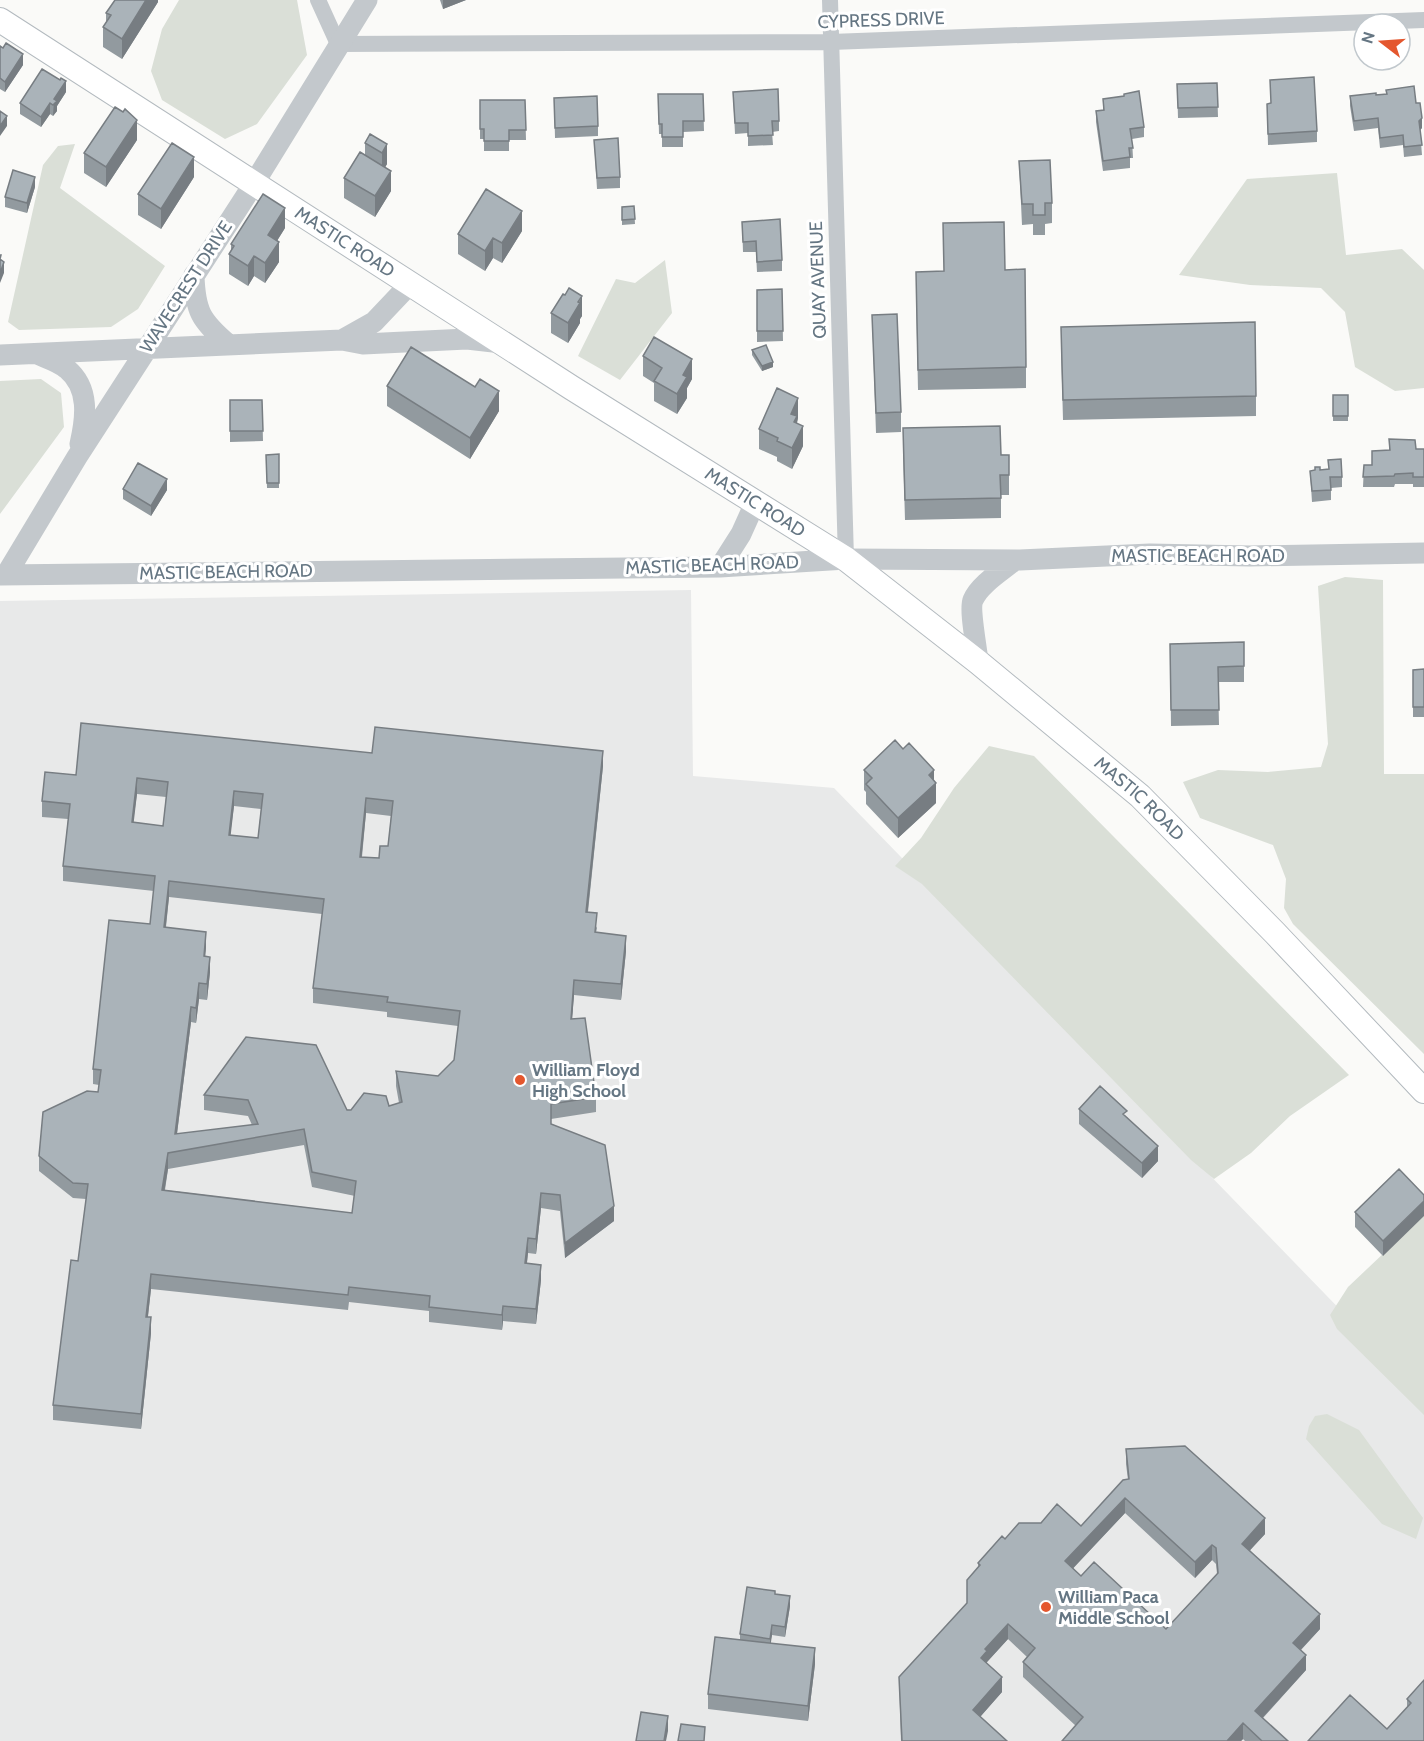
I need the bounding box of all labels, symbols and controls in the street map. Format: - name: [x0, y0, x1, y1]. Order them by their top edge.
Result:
- street label: CYPRESS DRIVE: [817, 7, 945, 33]
- north arrow: [1352, 12, 1412, 72]
- text: N: [1357, 30, 1379, 46]
- street label: MASTIC ROAD: [291, 202, 399, 282]
- street label: WAVECREST DRIVE: [135, 217, 237, 357]
- street label: QUAY AVENUE: [805, 221, 831, 339]
- street label: MASTIC ROAD: [701, 463, 809, 542]
- street label: MASTIC BEACH ROAD: [1111, 545, 1285, 567]
- street label: MASTIC BEACH ROAD: [625, 551, 799, 579]
- street label: MASTIC BEACH ROAD: [139, 559, 313, 585]
- street label: MASTIC ROAD: [1090, 752, 1189, 845]
- place label: William Floyd High School: [532, 1059, 640, 1102]
- marker: William Floyd High School: [513, 1073, 527, 1087]
- place label: William Paca Middle School: [1058, 1586, 1170, 1629]
- marker: William Paca Middle School: [1039, 1600, 1053, 1614]

